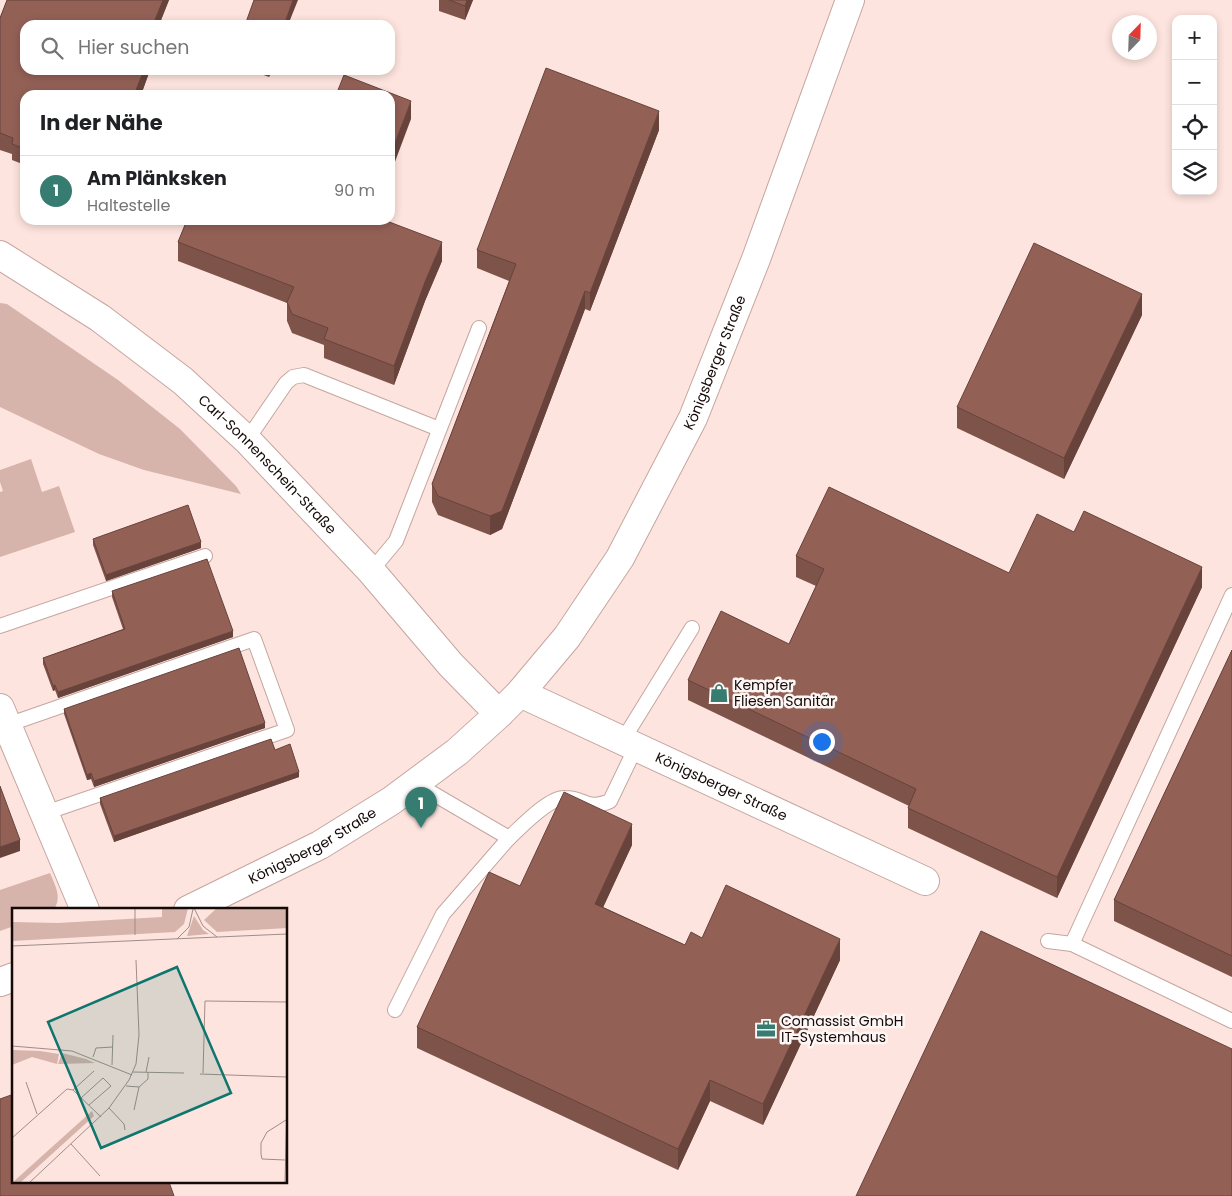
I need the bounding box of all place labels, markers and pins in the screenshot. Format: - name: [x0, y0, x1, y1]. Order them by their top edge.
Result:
- place label: Kempfer Fliesen Sanitär: [734, 675, 835, 711]
- shop icon: Kempfer Fliesen Sanitär: [708, 682, 730, 704]
- pin: 1: [405, 787, 437, 828]
- place label: Comassist GmbH IT-Systemhaus: [781, 1011, 903, 1047]
- office icon: Comassist GmbH IT-Systemhaus: [755, 1018, 777, 1040]

